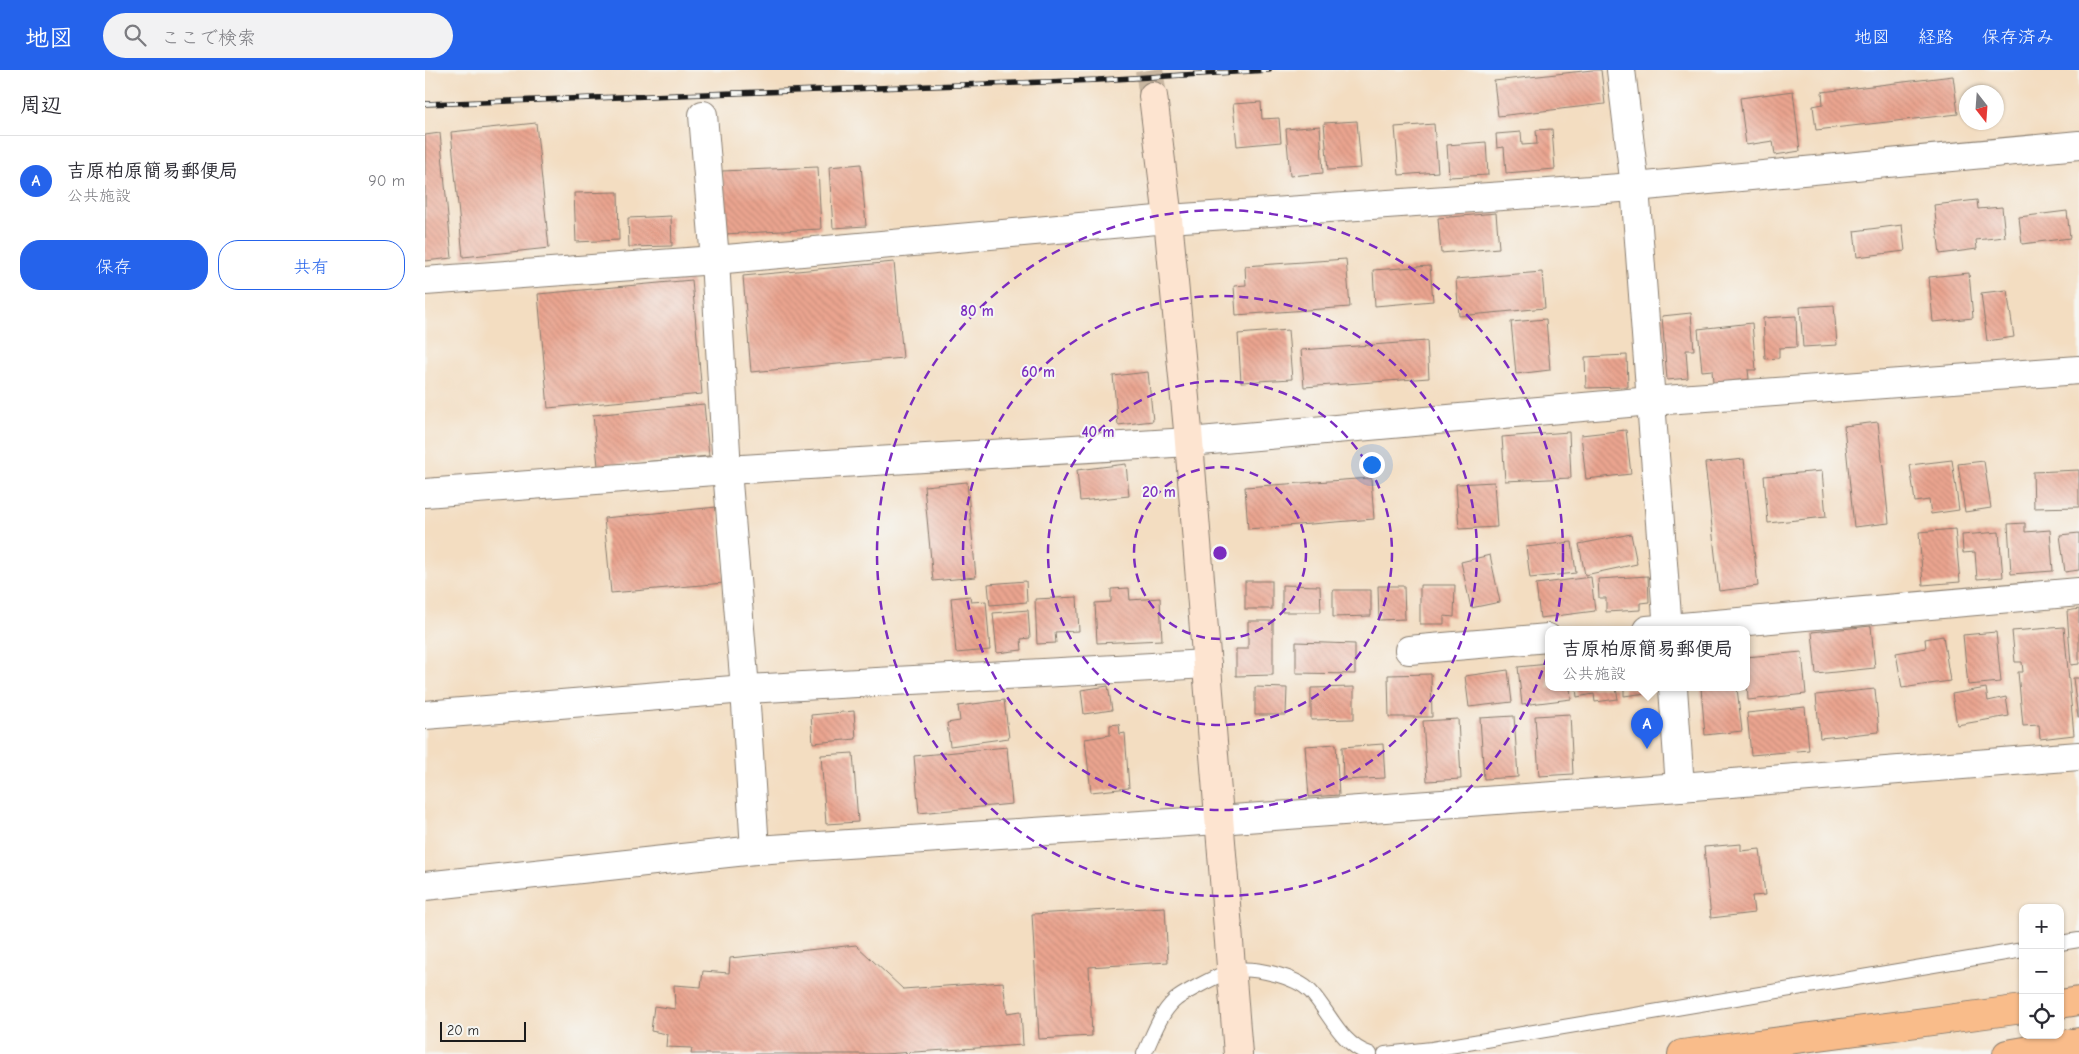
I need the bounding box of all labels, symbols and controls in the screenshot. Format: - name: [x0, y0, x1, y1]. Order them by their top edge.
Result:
- search box: [103, 13, 453, 58]
- icon: search: [121, 21, 149, 49]
- text: 地図: [25, 24, 73, 52]
- text: ここで検索: [161, 27, 256, 49]
- text: 地図: [1854, 27, 1890, 48]
- text: 経路: [1918, 27, 1954, 48]
- text: 保存済み: [1982, 27, 2054, 48]
- north arrow: [1959, 85, 2004, 130]
- text: 周辺: [20, 93, 62, 117]
- text: 吉原柏原簡易郵便局: [67, 160, 238, 182]
- text: A: [32, 172, 40, 190]
- text: 90 m: [368, 172, 405, 190]
- text: 公共施設: [67, 187, 131, 205]
- button: 保存: [20, 240, 208, 290]
- button: 共有: [218, 240, 405, 290]
- text: 80 m: [960, 302, 994, 320]
- text: 60 m: [1021, 363, 1055, 381]
- text: 40 m: [1082, 423, 1115, 441]
- your location: [1359, 452, 1385, 478]
- text: 20 m: [1142, 483, 1176, 501]
- centre of rings: [1211, 544, 1229, 562]
- popup: [1545, 626, 1750, 691]
- text: 吉原柏原簡易郵便局: [1562, 638, 1733, 660]
- text: 公共施設: [1562, 665, 1626, 683]
- pin: A: [1631, 708, 1663, 749]
- map controls: [2019, 904, 2064, 1039]
- button: +: [2019, 904, 2064, 949]
- button: −: [2019, 949, 2064, 994]
- button: locate: [2019, 994, 2064, 1039]
- scale bar: [440, 1019, 526, 1042]
- text: 20 m: [447, 1022, 479, 1039]

